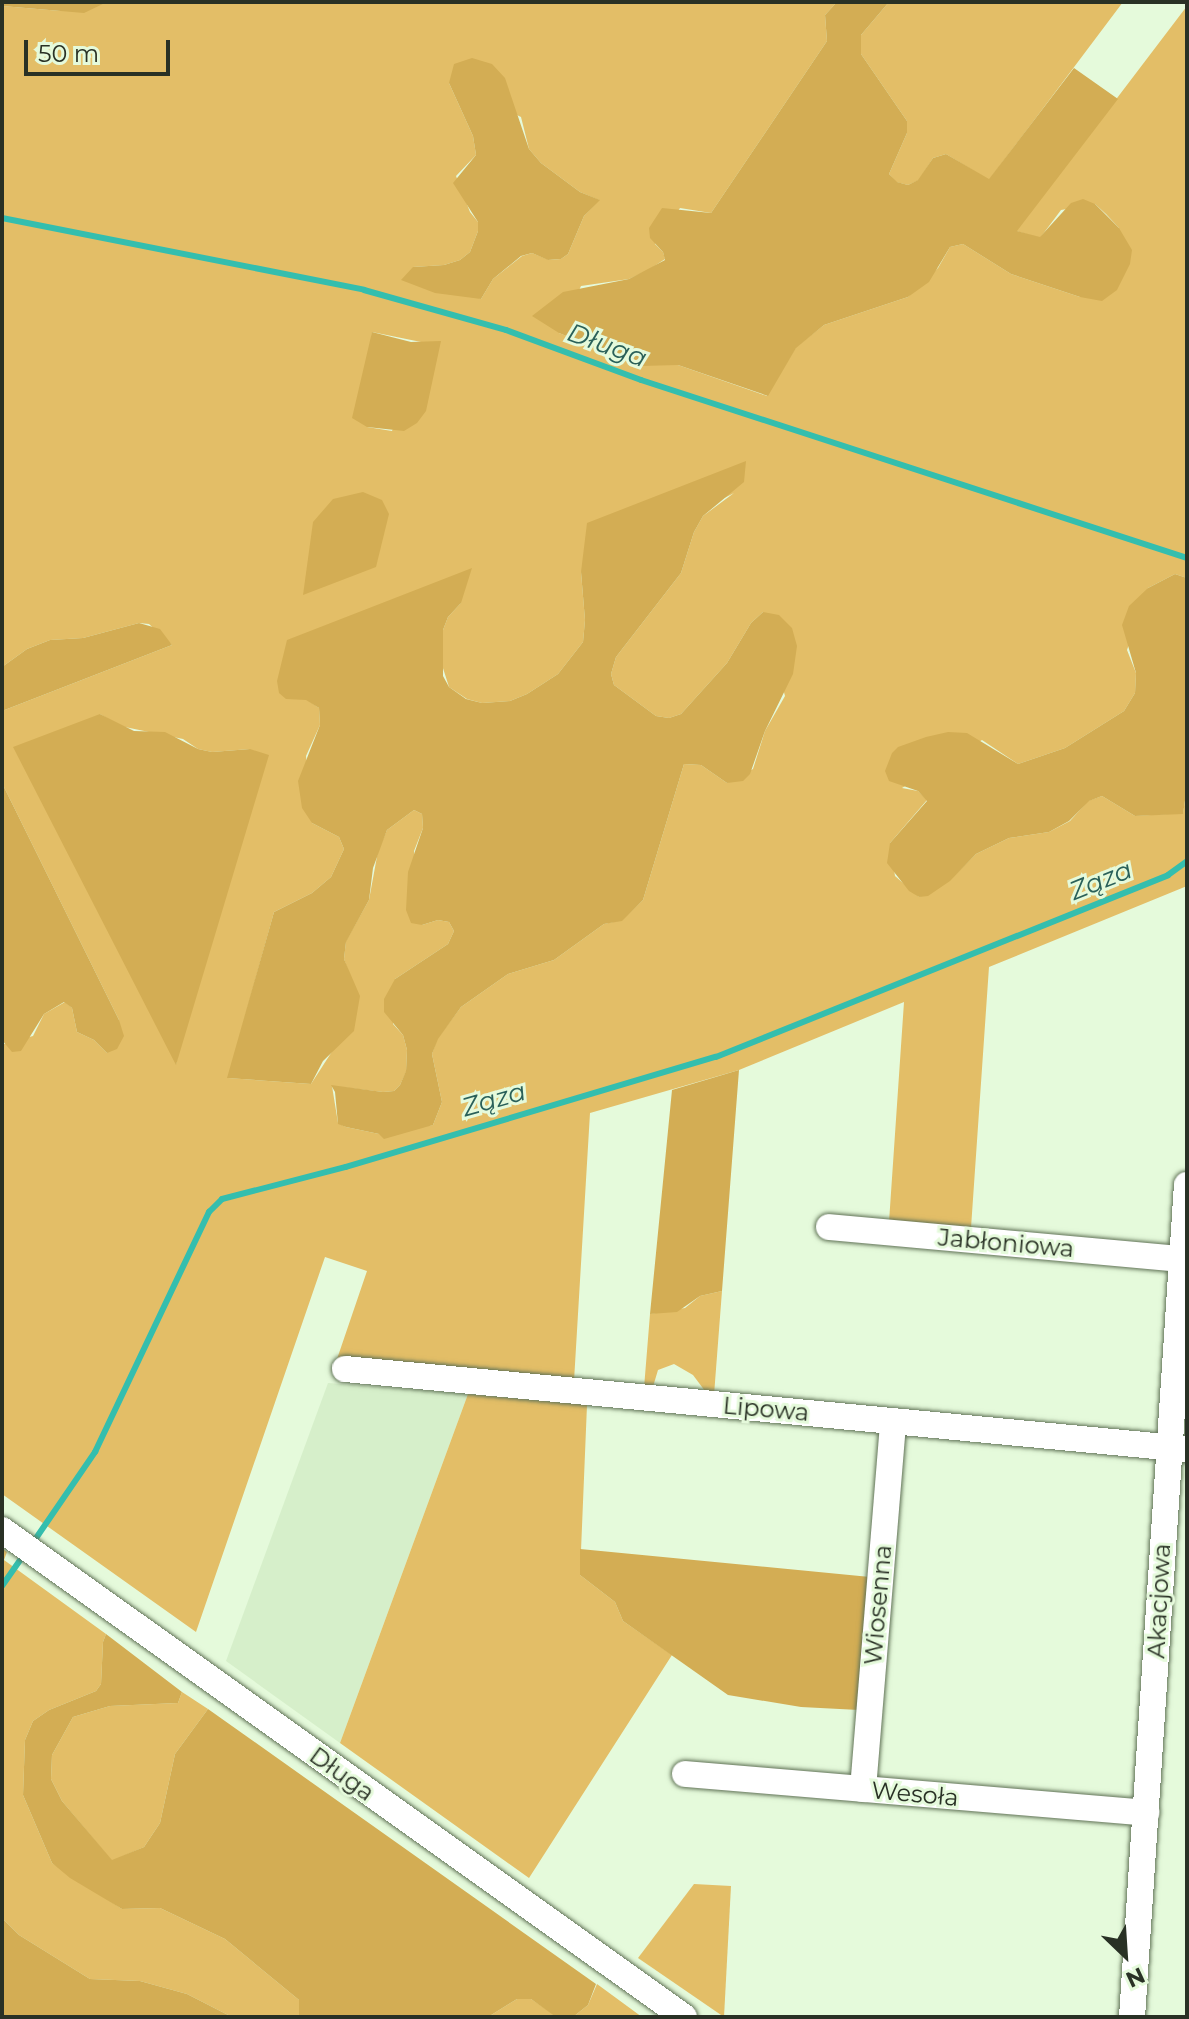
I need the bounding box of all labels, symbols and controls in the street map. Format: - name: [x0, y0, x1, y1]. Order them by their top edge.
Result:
- scale bar: [28, 24, 174, 74]
- text: 50 m: [38, 39, 99, 68]
- water label: Długa: [563, 317, 651, 375]
- water label: Ząza: [1065, 854, 1137, 908]
- water label: Ząza: [459, 1076, 529, 1124]
- street label: Jabłoniowa: [937, 1223, 1075, 1263]
- street label: Lipowa: [722, 1391, 810, 1427]
- street label: Akacjowa: [1142, 1543, 1176, 1659]
- street label: Wiosenna: [858, 1544, 898, 1666]
- street label: Długa: [304, 1741, 380, 1807]
- street label: Wesoła: [870, 1776, 960, 1812]
- north arrow: [1085, 1915, 1165, 1995]
- text: N: [1122, 1961, 1149, 1993]

